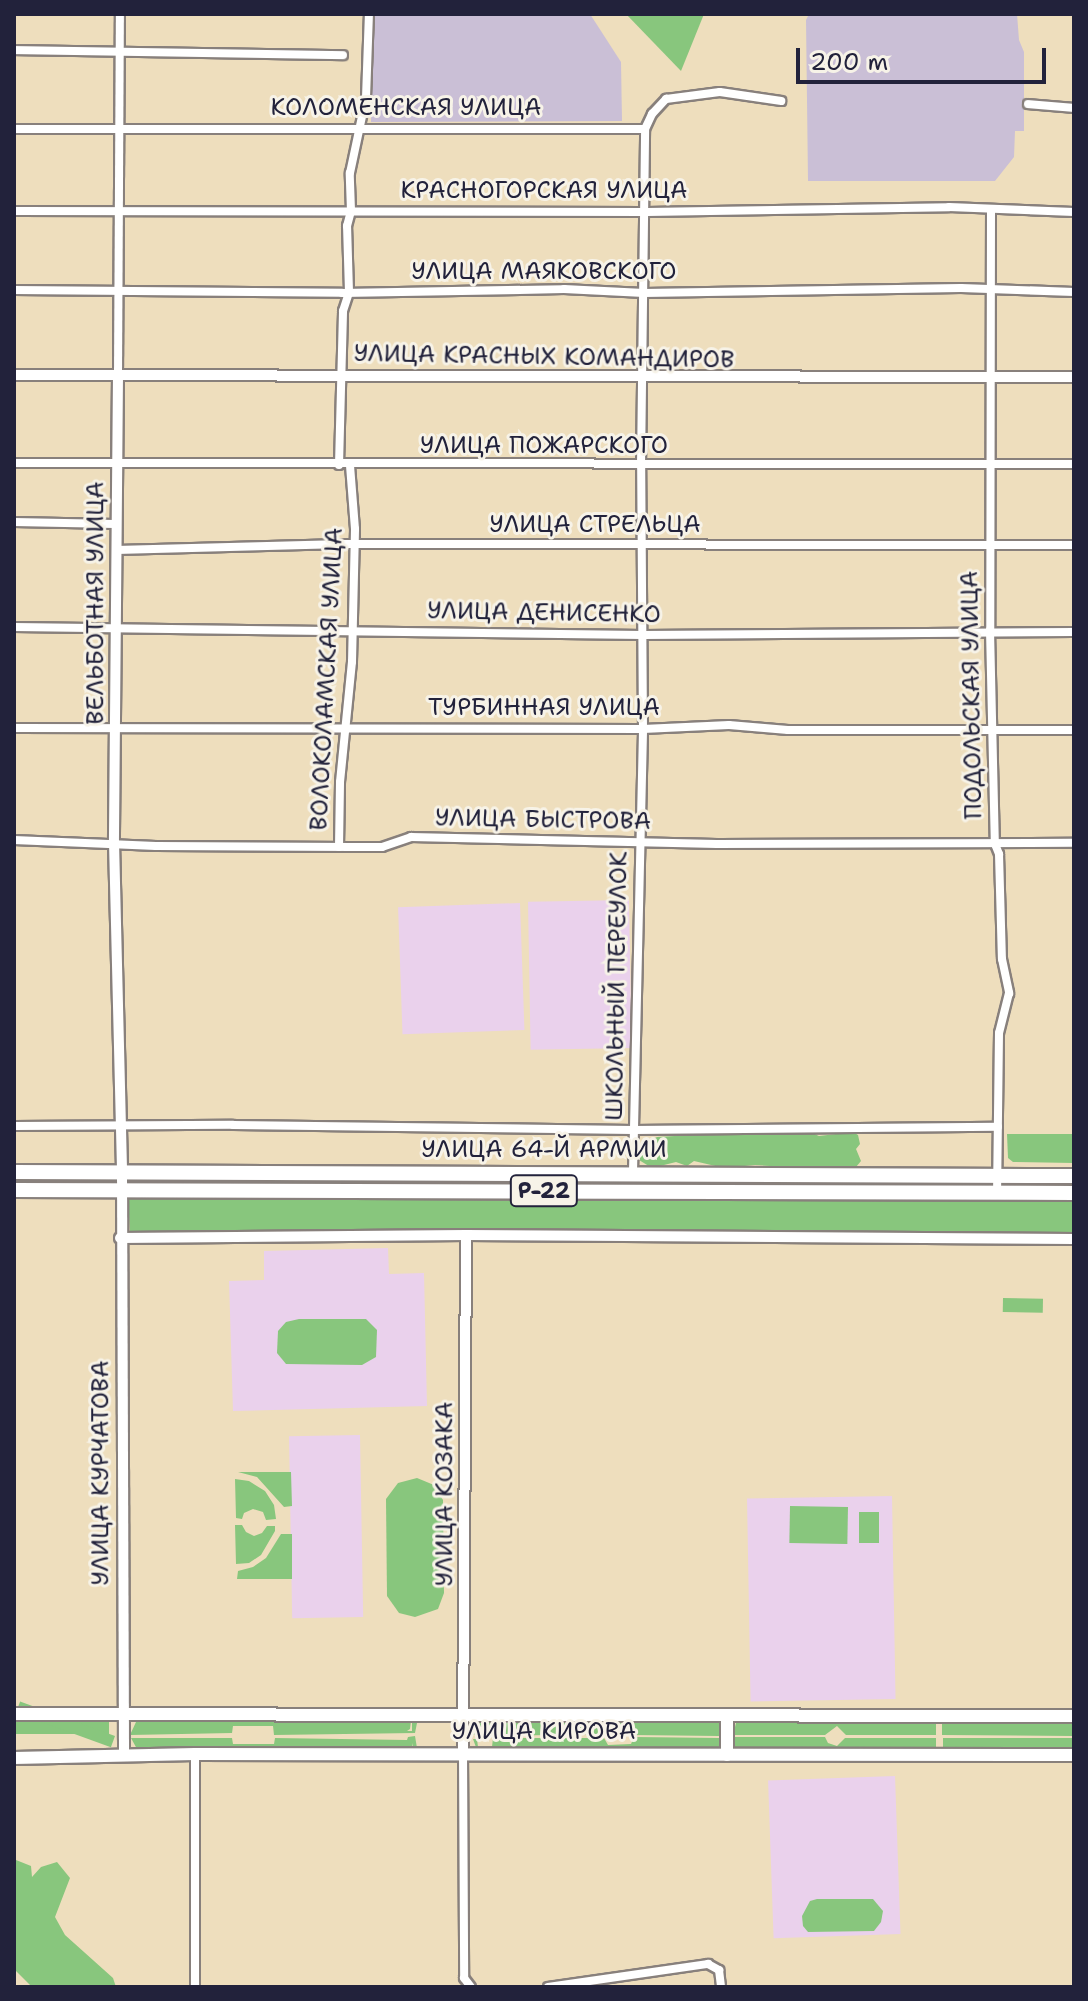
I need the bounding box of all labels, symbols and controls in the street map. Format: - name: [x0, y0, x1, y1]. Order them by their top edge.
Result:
- scale bar: [800, 32, 1050, 82]
- text: 200 m: [810, 46, 888, 78]
- street label: КОЛОМЕНСКАЯ УЛИЦА: [271, 94, 541, 122]
- street label: КРАСНОГОРСКАЯ УЛИЦА: [400, 177, 688, 205]
- street label: УЛИЦА МАЯКОВСКОГО: [411, 258, 677, 286]
- street label: УЛИЦА КРАСНЫХ КОМАНДИРОВ: [353, 339, 735, 375]
- street label: УЛИЦА ПОЖАРСКОГО: [420, 432, 668, 460]
- street label: ВЕЛЬБОТНАЯ УЛИЦА: [82, 481, 110, 725]
- street label: УЛИЦА СТРЕЛЬЦА: [489, 511, 701, 539]
- street label: ВОЛОКОЛАМСКАЯ УЛИЦА: [305, 527, 349, 831]
- street label: ПОДОЛЬСКАЯ УЛИЦА: [955, 570, 989, 820]
- street label: УЛИЦА ДЕНИСЕНКО: [427, 597, 661, 629]
- street label: ТУРБИННАЯ УЛИЦА: [428, 694, 660, 722]
- street label: УЛИЦА БЫСТРОВА: [435, 804, 651, 836]
- street label: ШКОЛЬНЫЙ ПЕРЕУЛОК: [600, 851, 634, 1121]
- street label: УЛИЦА 64-Й АРМИИ: [421, 1136, 667, 1164]
- road number: Р-22: [508, 1173, 580, 1209]
- street label: УЛИЦА КУРЧАТОВА: [87, 1360, 115, 1586]
- street label: УЛИЦА КОЗАКА: [431, 1401, 459, 1587]
- street label: УЛИЦА КИРОВА: [452, 1718, 636, 1746]

